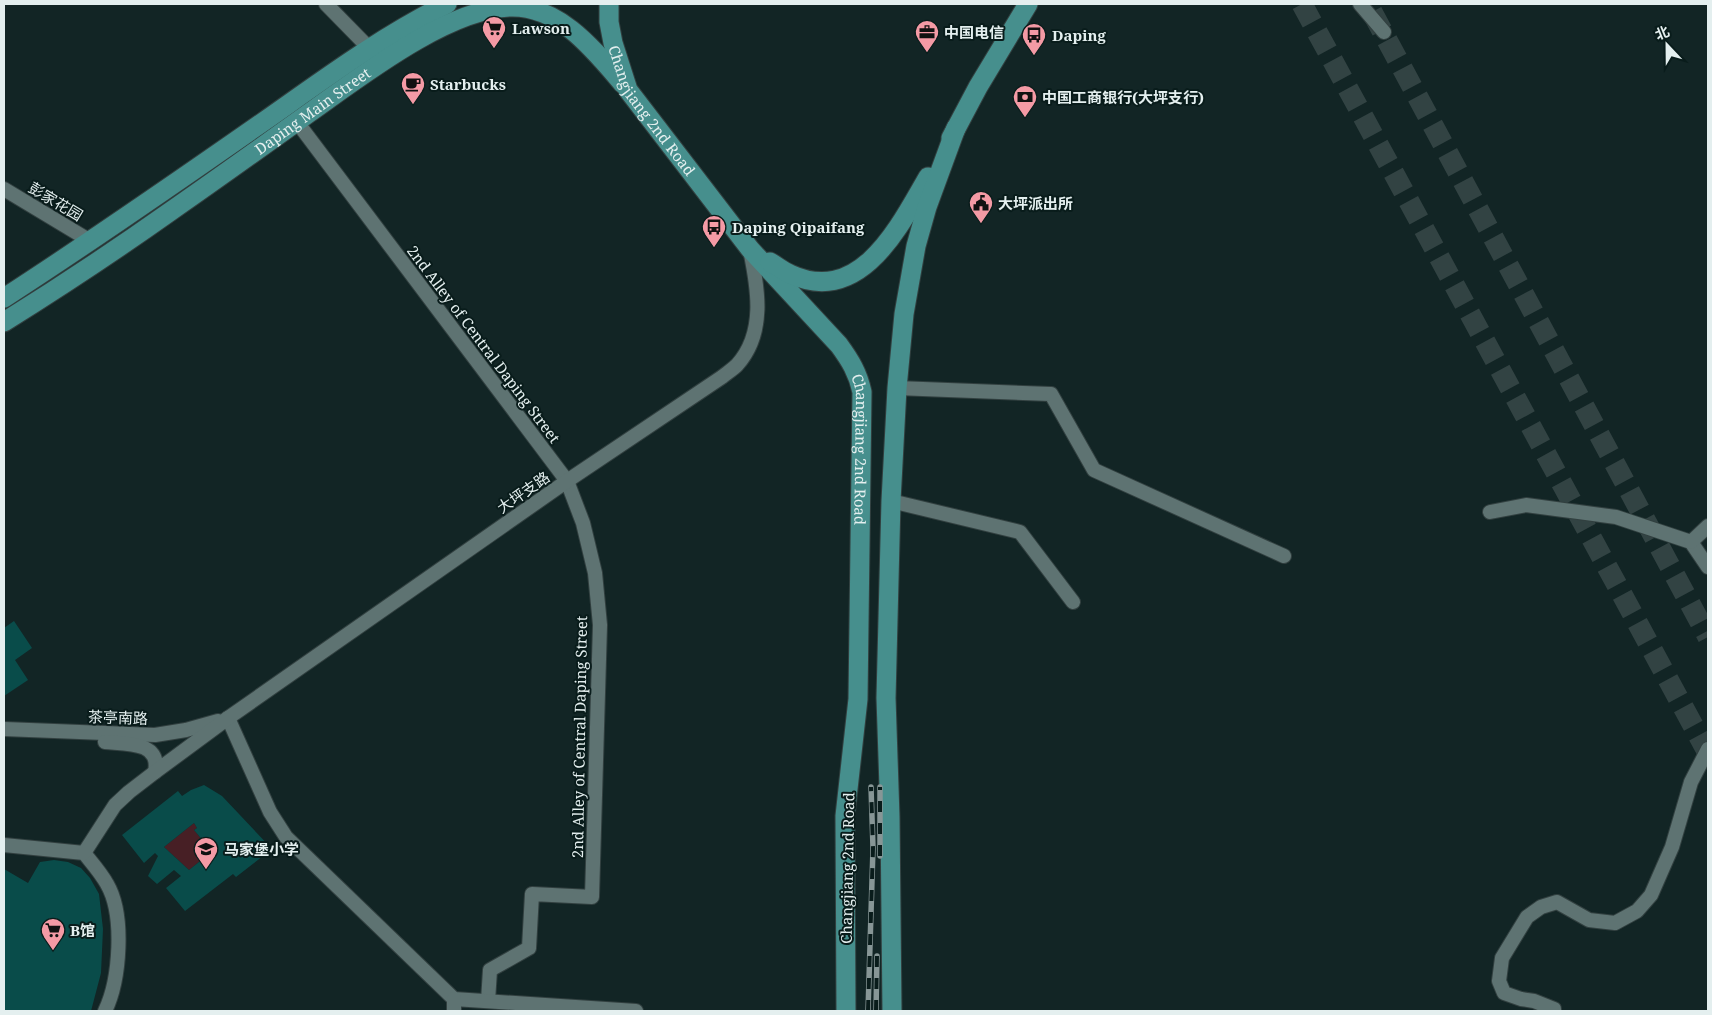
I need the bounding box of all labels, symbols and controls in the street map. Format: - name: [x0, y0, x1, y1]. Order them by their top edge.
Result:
- supermarket icon: Lawson: [481, 15, 507, 49]
- place label: Lawson: [512, 18, 570, 38]
- office icon: 中国电信: [914, 19, 940, 53]
- north arrow: [1642, 20, 1692, 70]
- text: 北: [1652, 21, 1672, 44]
- place label: 中国电信: [944, 22, 1004, 42]
- bus stop icon: Daping: [1021, 22, 1047, 56]
- place label: Daping: [1052, 25, 1106, 45]
- street label: Changjiang 2nd Road: [604, 43, 700, 180]
- street label: Daping Main Street: [251, 63, 374, 159]
- cafe icon: Starbucks: [400, 71, 426, 105]
- place label: Starbucks: [430, 74, 506, 94]
- bank icon: 中国工商银行(大坪支行): [1012, 84, 1038, 118]
- place label: 中国工商银行(大坪支行): [1042, 87, 1204, 107]
- street label: 彭家花园: [25, 177, 87, 225]
- public building icon: 大坪派出所: [968, 190, 994, 224]
- place label: 大坪派出所: [998, 193, 1073, 213]
- bus stop icon: Daping Qipaifang: [701, 214, 727, 248]
- place label: Daping Qipaifang: [732, 217, 865, 237]
- street label: 2nd Alley of Central Daping Street: [403, 241, 565, 447]
- street label: Changjiang 2nd Road: [847, 371, 872, 525]
- street label: 大坪支路: [493, 467, 553, 517]
- street label: 2nd Alley of Central Daping Street: [567, 616, 591, 858]
- street label: 茶亭南路: [88, 706, 148, 728]
- street label: Changjiang 2nd Road: [836, 792, 858, 944]
- school or university icon: 马家堡小学: [193, 836, 219, 870]
- place label: 马家堡小学: [224, 839, 299, 859]
- supermarket icon: B馆: [40, 917, 66, 951]
- place label: B馆: [70, 920, 95, 940]

